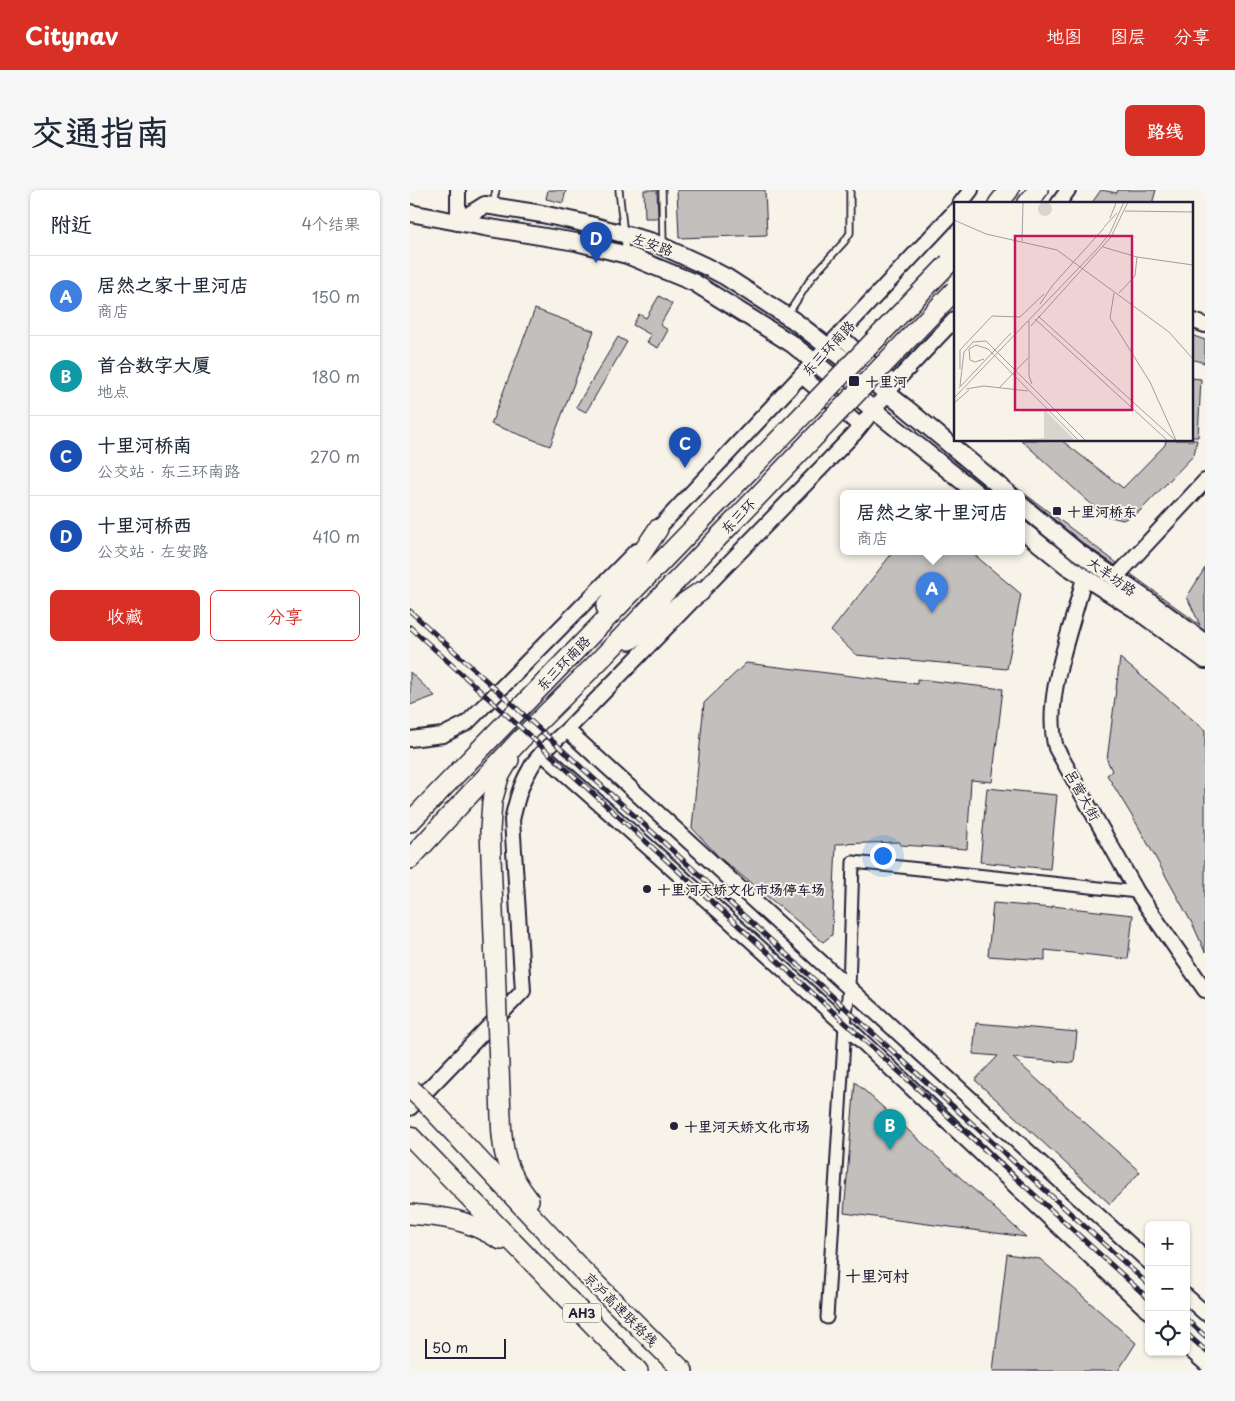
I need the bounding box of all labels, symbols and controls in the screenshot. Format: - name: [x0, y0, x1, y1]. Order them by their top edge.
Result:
- text: Citynav: [25, 17, 118, 53]
- text: 地图: [1046, 22, 1082, 49]
- text: 图层: [1110, 22, 1146, 49]
- text: 分享: [1174, 22, 1210, 49]
- text: 交通指南: [30, 104, 170, 157]
- button: 路线: [1125, 105, 1205, 156]
- inset map: [954, 202, 1192, 441]
- text: 附近: [50, 207, 92, 239]
- text: 4个结果: [301, 211, 360, 235]
- pin: D: [580, 222, 612, 263]
- street label: 左安路: [630, 227, 676, 261]
- text: 居然之家十里河店: [97, 270, 249, 298]
- text: A: [60, 284, 72, 308]
- text: 150 m: [312, 284, 360, 308]
- text: 商店: [97, 298, 129, 322]
- street label: 东三环南路: [796, 315, 860, 381]
- text: 首合数字大厦: [97, 350, 211, 378]
- text: B: [61, 364, 71, 388]
- text: 180 m: [312, 364, 360, 388]
- place label: 十里河: [865, 371, 907, 392]
- marker: 十里河: [847, 374, 861, 388]
- text: 地点: [97, 378, 129, 402]
- pin: C: [669, 427, 701, 468]
- text: 十里河桥南: [97, 430, 192, 458]
- text: C: [60, 444, 72, 468]
- text: 270 m: [310, 444, 360, 468]
- text: 公交站 · 东三环南路: [97, 458, 240, 482]
- popup: [840, 490, 1025, 555]
- street label: 东三环: [716, 494, 760, 538]
- text: 居然之家十里河店: [856, 497, 1009, 525]
- place label: 十里河桥东: [1067, 501, 1137, 522]
- marker: 十里河桥东: [1051, 505, 1063, 517]
- text: 十里河桥西: [97, 510, 192, 538]
- text: D: [60, 524, 72, 548]
- text: 410 m: [312, 524, 360, 548]
- text: 商店: [856, 525, 889, 549]
- text: 公交站 · 左安路: [97, 538, 208, 562]
- street label: 大羊坊路: [1083, 551, 1141, 601]
- pin: A: [916, 572, 948, 613]
- button: 收藏: [50, 590, 200, 641]
- button: 分享: [210, 590, 360, 641]
- street label: 东三环南路: [531, 631, 595, 695]
- street label: 吕营大街: [1060, 765, 1106, 825]
- your location: [870, 843, 896, 869]
- place label: 十里河天娇文化市场停车场: [657, 879, 825, 900]
- marker: 十里河天娇文化市场停车场: [641, 883, 653, 895]
- pin: B: [874, 1109, 906, 1150]
- place label: 十里河天娇文化市场: [684, 1116, 810, 1137]
- marker: 十里河天娇文化市场: [668, 1120, 680, 1132]
- map controls: [1145, 1221, 1190, 1356]
- button: +: [1145, 1221, 1190, 1266]
- district label: 十里河村: [845, 1263, 909, 1287]
- button: −: [1145, 1266, 1190, 1311]
- street label: 京沪高速联络线: [579, 1267, 663, 1351]
- road number: AH3: [563, 1304, 601, 1322]
- button: locate: [1145, 1311, 1190, 1356]
- scale bar: [425, 1336, 506, 1359]
- text: 50 m: [432, 1337, 468, 1358]

